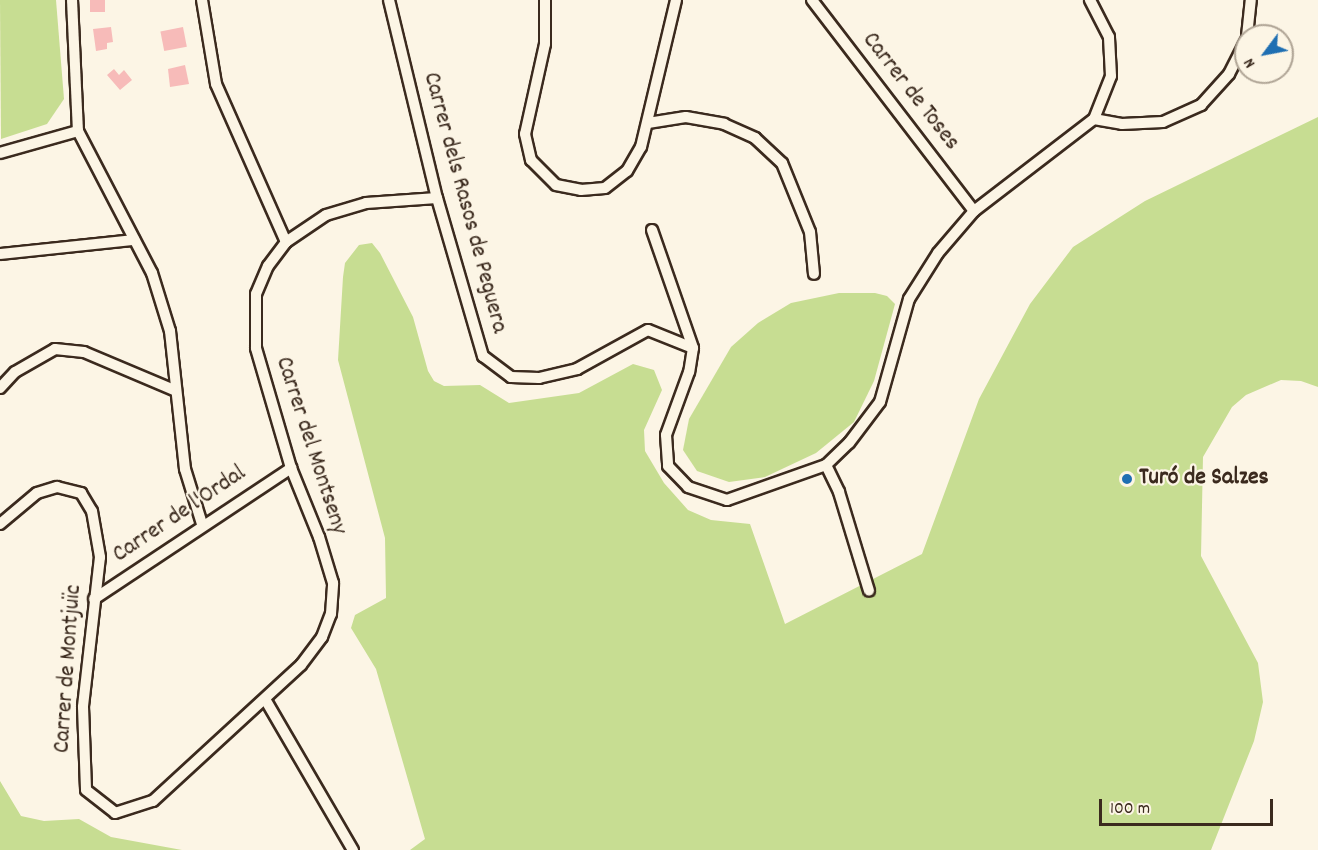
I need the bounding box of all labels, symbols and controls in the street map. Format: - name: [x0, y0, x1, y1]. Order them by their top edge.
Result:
- north arrow: [1234, 24, 1294, 84]
- street label: Carrer de Toses: [855, 27, 965, 157]
- text: N: [1238, 53, 1262, 72]
- street label: Carrer dels Rasos de Peguera: [415, 70, 513, 336]
- street label: Carrer del Montseny: [268, 354, 352, 538]
- street label: Carrer de l'Ordal: [108, 460, 252, 570]
- place label: Turó de Salzes: [1139, 465, 1269, 493]
- marker: Turó de Salzes: [1120, 472, 1134, 486]
- street label: Carrer de Montjuïc: [49, 584, 89, 754]
- scale bar: [1102, 787, 1276, 825]
- text: 100 m: [1110, 797, 1150, 822]

